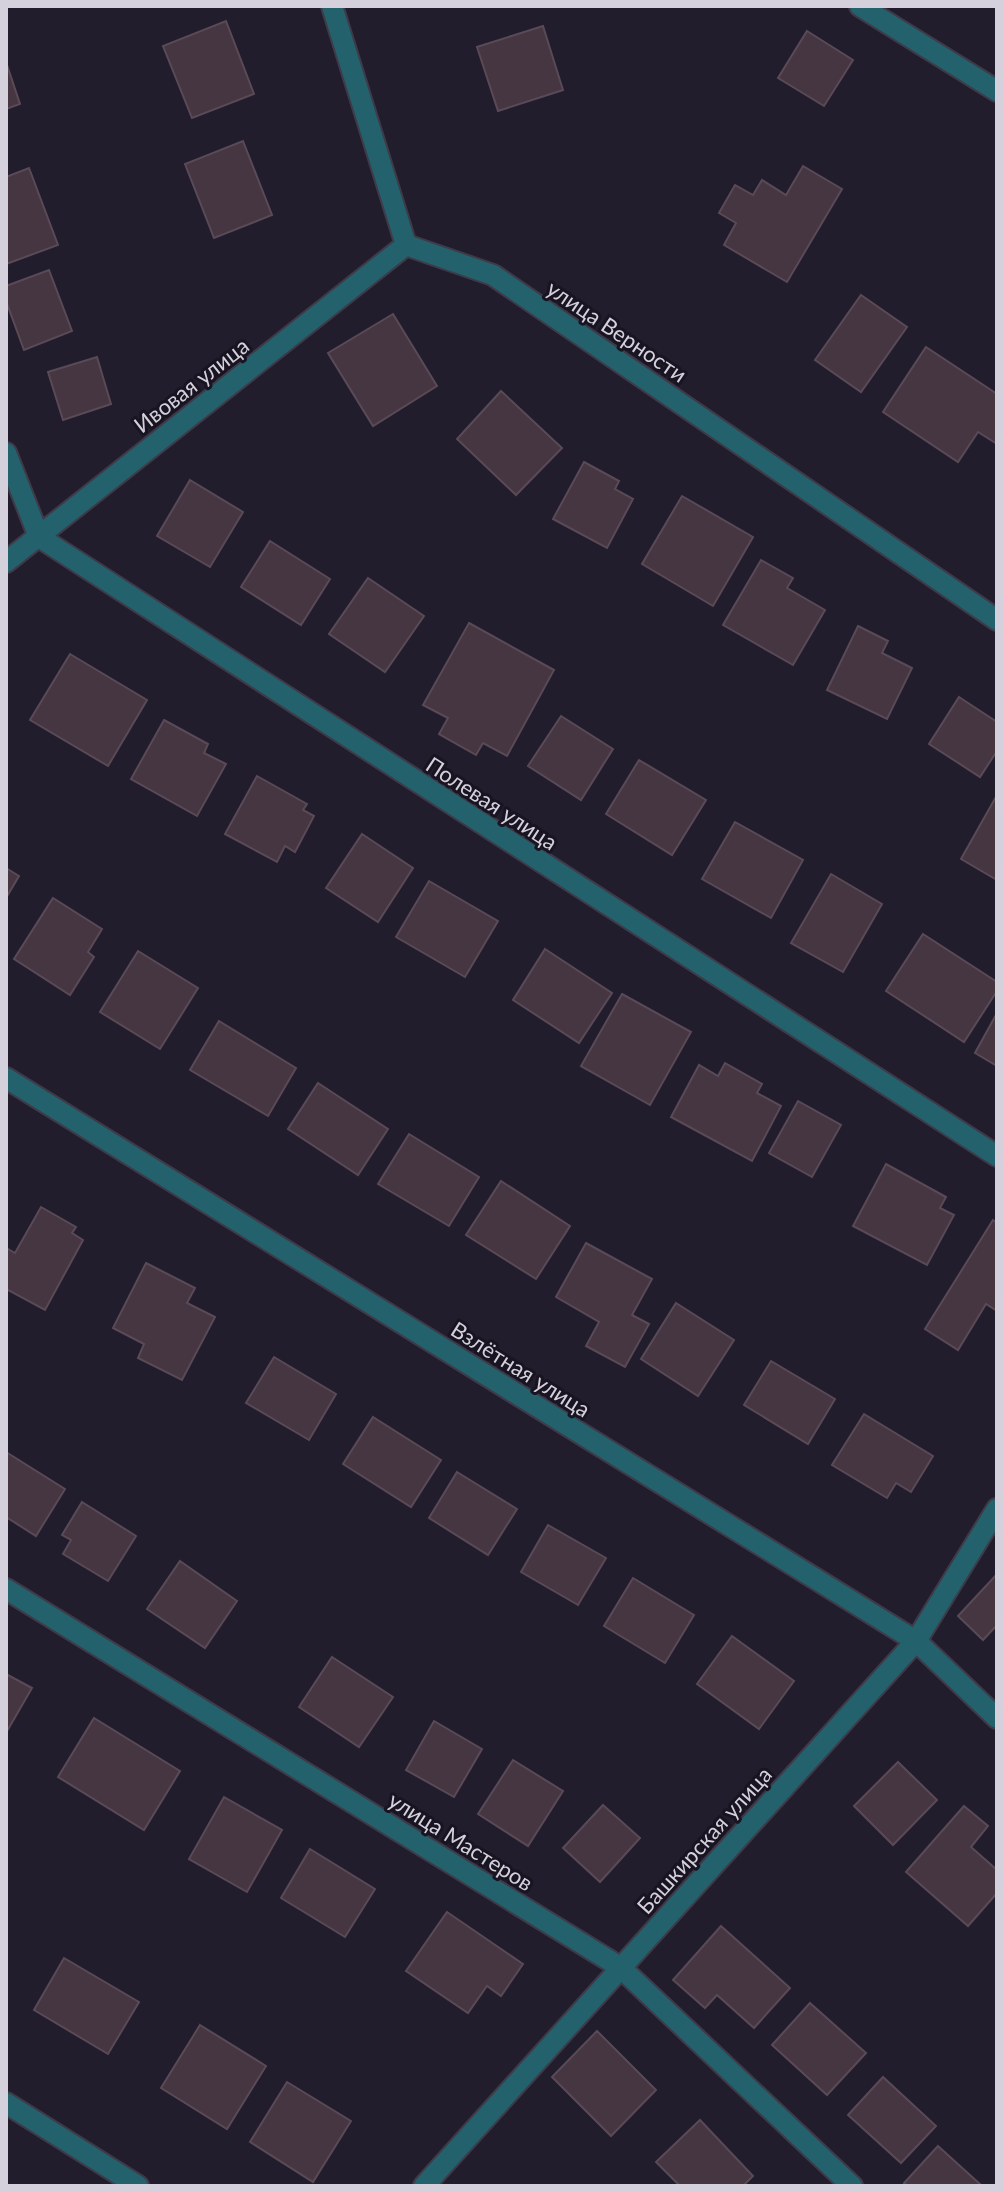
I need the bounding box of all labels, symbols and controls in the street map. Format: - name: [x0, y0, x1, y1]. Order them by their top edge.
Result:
- street label: улица Верности: [542, 274, 692, 388]
- street label: Ивовая улица: [128, 332, 254, 438]
- street label: Полевая улица: [421, 751, 563, 855]
- street label: Взлётная улица: [446, 1315, 596, 1423]
- street label: Башкирская улица: [631, 1761, 777, 1919]
- street label: улица Мастеров: [384, 1786, 538, 1896]

